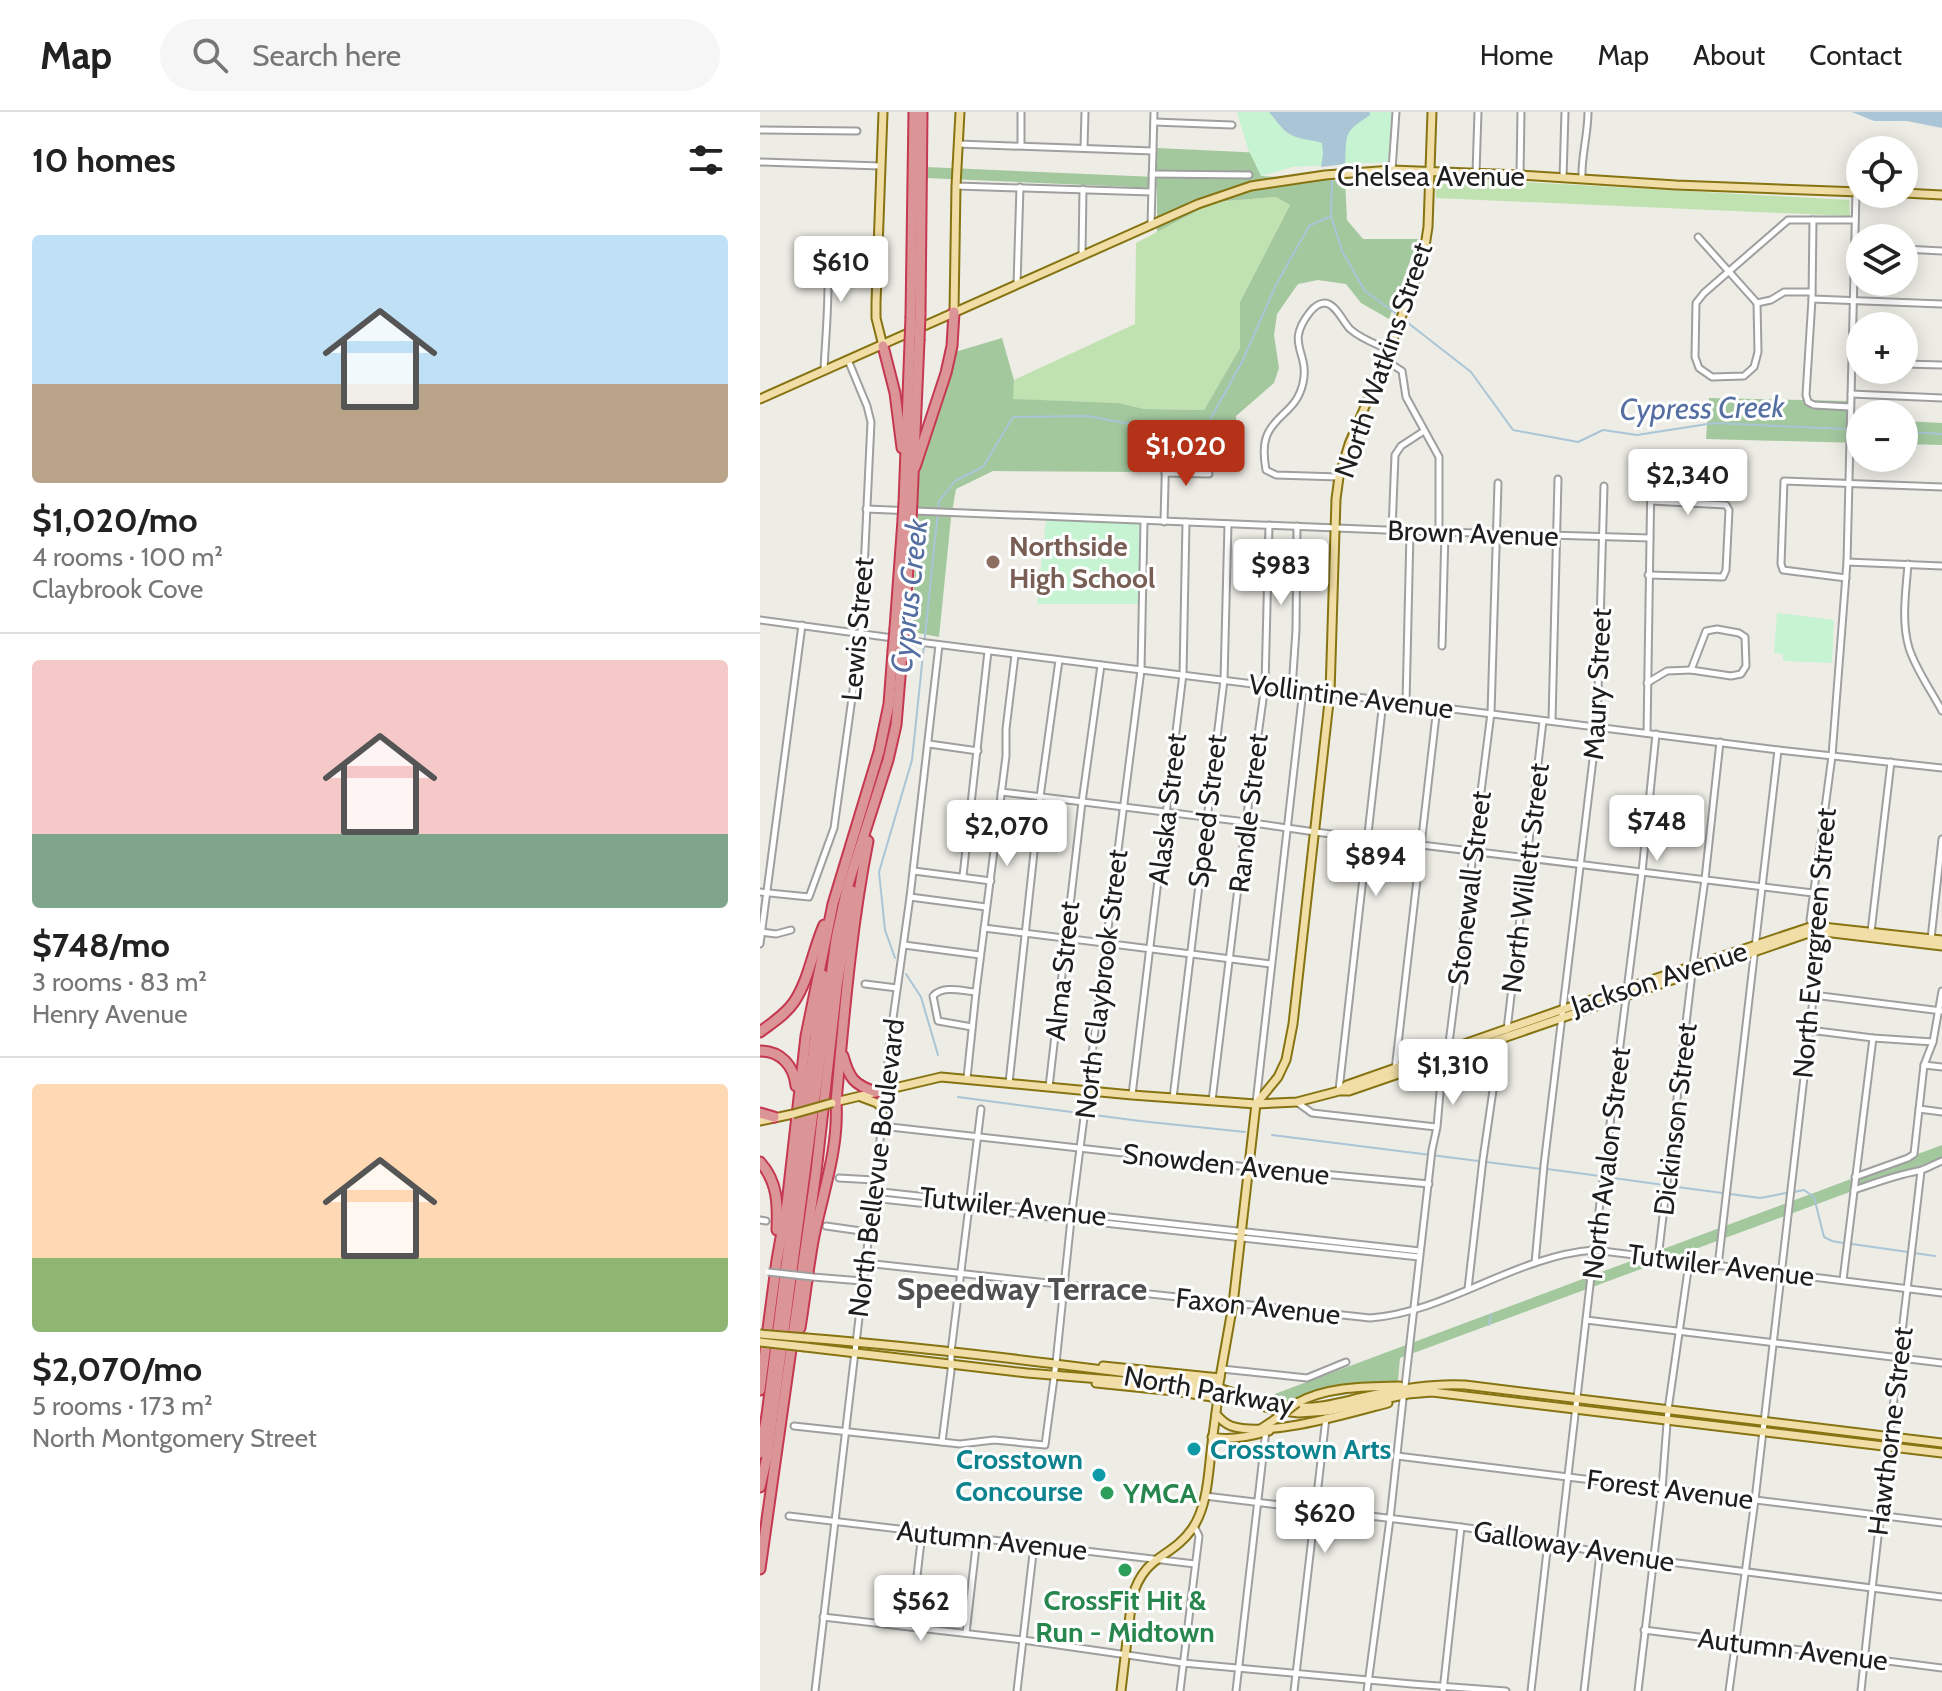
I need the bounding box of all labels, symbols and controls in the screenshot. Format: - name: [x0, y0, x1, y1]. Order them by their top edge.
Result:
- search box: [160, 19, 720, 91]
- text: Map: [40, 32, 112, 79]
- icon: search: [188, 33, 232, 77]
- text: Search here: [252, 37, 401, 74]
- text: Home: [1480, 38, 1553, 72]
- text: Map: [1597, 38, 1649, 72]
- text: About: [1693, 38, 1765, 72]
- text: Contact: [1809, 38, 1902, 72]
- map controls: [1846, 136, 1918, 472]
- button: locate: [1846, 136, 1918, 208]
- icon: filters: [684, 138, 728, 182]
- text: 10 homes: [32, 139, 176, 181]
- street label: Chelsea Avenue: [1337, 159, 1525, 193]
- button: layers: [1846, 224, 1918, 296]
- pin: $610: [794, 236, 888, 304]
- street label: North Watkins Street: [1327, 238, 1439, 482]
- text: $610: [812, 246, 870, 278]
- icon: home: [308, 287, 452, 431]
- button: +: [1846, 312, 1918, 384]
- water label: Cypress Creek: [1619, 388, 1786, 428]
- button: −: [1846, 400, 1918, 472]
- pin: $1,020: [1121, 420, 1251, 488]
- text: $1,020: [1146, 430, 1226, 462]
- pin: $2,340: [1623, 449, 1753, 517]
- text: $2,340: [1646, 459, 1730, 491]
- text: $1,020/mo: [32, 499, 198, 541]
- street label: Brown Avenue: [1387, 513, 1559, 553]
- water label: Cyprus Creek: [883, 516, 936, 675]
- place label: Northside High School: [1009, 529, 1155, 595]
- pin: $983: [1234, 539, 1328, 607]
- text: 4 rooms · 100 m²: [32, 541, 223, 573]
- text: $983: [1251, 549, 1311, 581]
- marker: Northside High School: [984, 553, 1002, 571]
- street label: Lewis Street: [834, 556, 880, 702]
- text: Claybrook Cove: [32, 573, 203, 605]
- street label: Maury Street: [1576, 607, 1618, 761]
- street label: Vollintine Avenue: [1247, 667, 1455, 725]
- icon: home: [308, 712, 452, 856]
- street label: Alaska Street: [1141, 731, 1193, 887]
- street label: Randle Street: [1221, 731, 1275, 895]
- street label: Speed Street: [1181, 732, 1233, 890]
- street label: North Willett Street: [1494, 761, 1556, 995]
- street label: Stonewall Street: [1440, 789, 1498, 987]
- pin: $748: [1610, 795, 1704, 863]
- pin: $2,070: [942, 800, 1072, 868]
- text: $748: [1627, 805, 1687, 837]
- street label: North Evergreen Street: [1785, 806, 1843, 1080]
- text: $2,070: [965, 810, 1049, 842]
- pin: $894: [1329, 830, 1423, 898]
- text: $894: [1345, 840, 1407, 872]
- street label: North Claybrook Street: [1068, 847, 1134, 1121]
- street label: Alma Street: [1038, 900, 1086, 1042]
- text: $748/mo: [32, 924, 170, 966]
- street label: Jackson Avenue: [1566, 934, 1751, 1023]
- text: 3 rooms · 83 m²: [32, 966, 207, 998]
- text: Henry Avenue: [32, 998, 187, 1030]
- street label: North Bellevue Boulevard: [841, 1017, 911, 1319]
- street label: Dickinson Street: [1646, 1021, 1704, 1217]
- pin: $1,310: [1388, 1039, 1518, 1107]
- street label: North Avalon Street: [1575, 1045, 1637, 1281]
- text: $1,310: [1417, 1049, 1489, 1081]
- icon: home: [308, 1136, 452, 1280]
- street label: Snowden Avenue: [1121, 1136, 1331, 1192]
- street label: Tutwiler Avenue: [918, 1179, 1108, 1233]
- street label: Tutwiler Avenue: [1626, 1237, 1816, 1293]
- district label: Speedway Terrace: [897, 1269, 1147, 1308]
- street label: Faxon Avenue: [1174, 1280, 1342, 1332]
- street label: Hawthorne Street: [1860, 1325, 1920, 1537]
- text: $2,070/mo: [32, 1348, 202, 1390]
- street label: North Parkway: [1121, 1358, 1297, 1422]
- text: 5 rooms · 173 m²: [32, 1390, 213, 1422]
- text: North Montgomery Street: [32, 1422, 317, 1454]
- place label: Crosstown Arts: [1210, 1432, 1392, 1466]
- marker: Crosstown Arts: [1185, 1440, 1203, 1458]
- place label: Crosstown Concourse: [955, 1442, 1083, 1508]
- street label: Forest Avenue: [1585, 1462, 1755, 1516]
- marker: Crosstown Concourse: [1090, 1466, 1108, 1484]
- place label: YMCA: [1122, 1476, 1197, 1510]
- marker: YMCA: [1098, 1484, 1116, 1502]
- pin: $620: [1278, 1487, 1372, 1555]
- text: $620: [1294, 1497, 1356, 1529]
- street label: Autumn Avenue: [895, 1513, 1089, 1567]
- street label: Galloway Avenue: [1471, 1513, 1677, 1579]
- marker: CrossFit Hit & Run - Midtown: [1116, 1561, 1134, 1579]
- pin: $562: [874, 1575, 968, 1643]
- place label: CrossFit Hit & Run - Midtown: [1035, 1583, 1215, 1649]
- text: $562: [892, 1585, 950, 1617]
- street label: Autumn Avenue: [1696, 1620, 1890, 1678]

